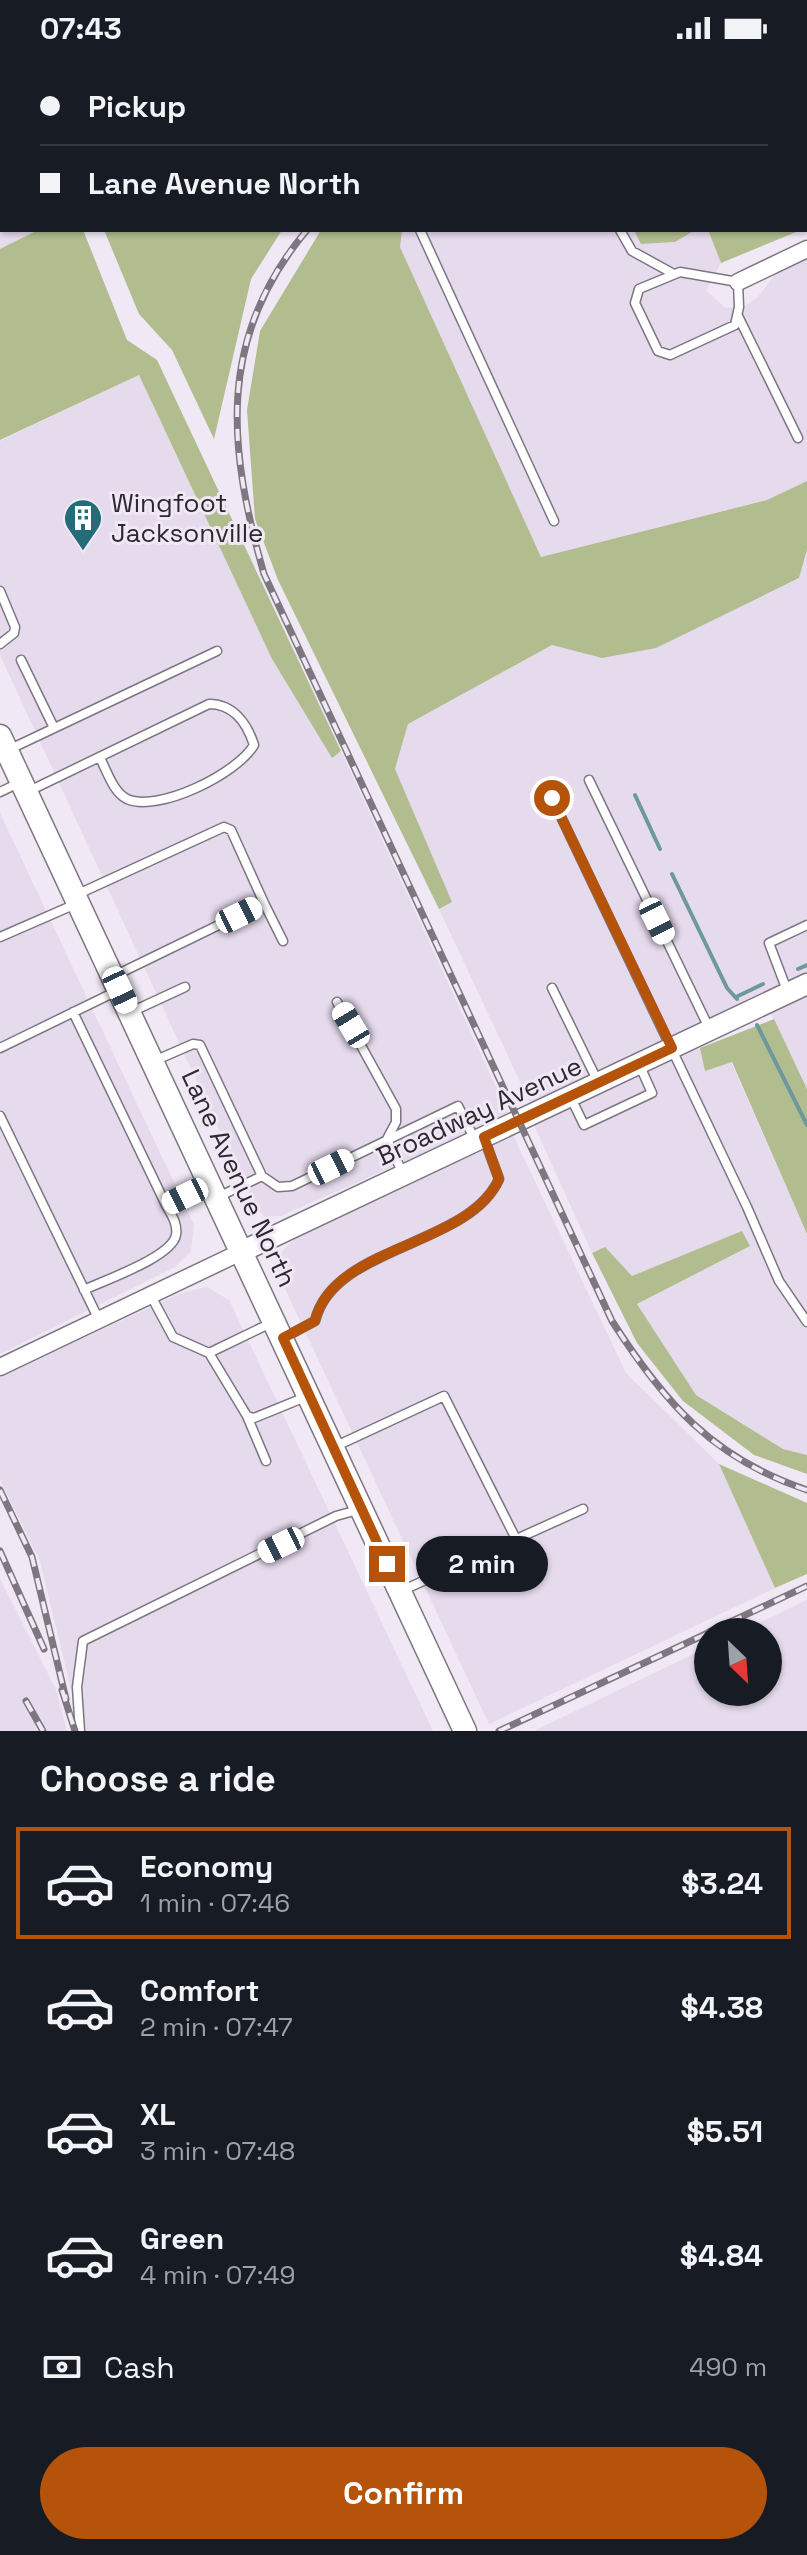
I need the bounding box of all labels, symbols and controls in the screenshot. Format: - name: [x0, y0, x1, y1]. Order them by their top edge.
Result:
- text: 07:43: [40, 9, 122, 48]
- text: Pickup: [88, 87, 186, 126]
- text: Lane Avenue North: [88, 164, 361, 203]
- place label: Wingfoot Jacksonville: [111, 486, 263, 550]
- building icon: Wingfoot Jacksonville: [62, 497, 104, 552]
- route start: [534, 780, 570, 816]
- car: [212, 894, 266, 936]
- car: [636, 894, 678, 948]
- car: [99, 963, 141, 1017]
- car: [328, 998, 374, 1052]
- street label: Broadway Avenue: [371, 1048, 587, 1174]
- street label: Lane Avenue North: [174, 1064, 304, 1292]
- car: [304, 1146, 358, 1188]
- car: [158, 1175, 212, 1217]
- car: [254, 1524, 308, 1566]
- callout: 2 min: [415, 1536, 547, 1592]
- route end: [369, 1546, 405, 1582]
- text: 2 min: [448, 1547, 516, 1581]
- north arrow: [694, 1618, 782, 1706]
- map controls: [694, 1618, 782, 1706]
- text: Choose a ride: [40, 1756, 276, 1802]
- icon: car: [44, 1847, 116, 1919]
- text: Economy: [140, 1847, 273, 1886]
- text: $3.24: [681, 1864, 763, 1903]
- text: 1 min · 07:46: [140, 1886, 290, 1920]
- icon: car: [44, 1971, 116, 2043]
- text: Comfort: [140, 1971, 259, 2010]
- text: $4.38: [681, 1988, 763, 2027]
- text: 2 min · 07:47: [140, 2010, 293, 2044]
- icon: car: [44, 2095, 116, 2167]
- text: XL: [140, 2095, 176, 2134]
- text: $5.51: [687, 2112, 763, 2151]
- text: 3 min · 07:48: [140, 2134, 295, 2168]
- icon: car: [44, 2219, 116, 2291]
- text: Green: [140, 2219, 224, 2258]
- text: $4.84: [680, 2236, 763, 2275]
- text: 4 min · 07:49: [140, 2258, 295, 2292]
- icon: cash: [40, 2345, 84, 2389]
- text: Cash: [104, 2348, 175, 2387]
- text: 490 m: [689, 2350, 767, 2384]
- button: Confirm: [40, 2447, 767, 2539]

